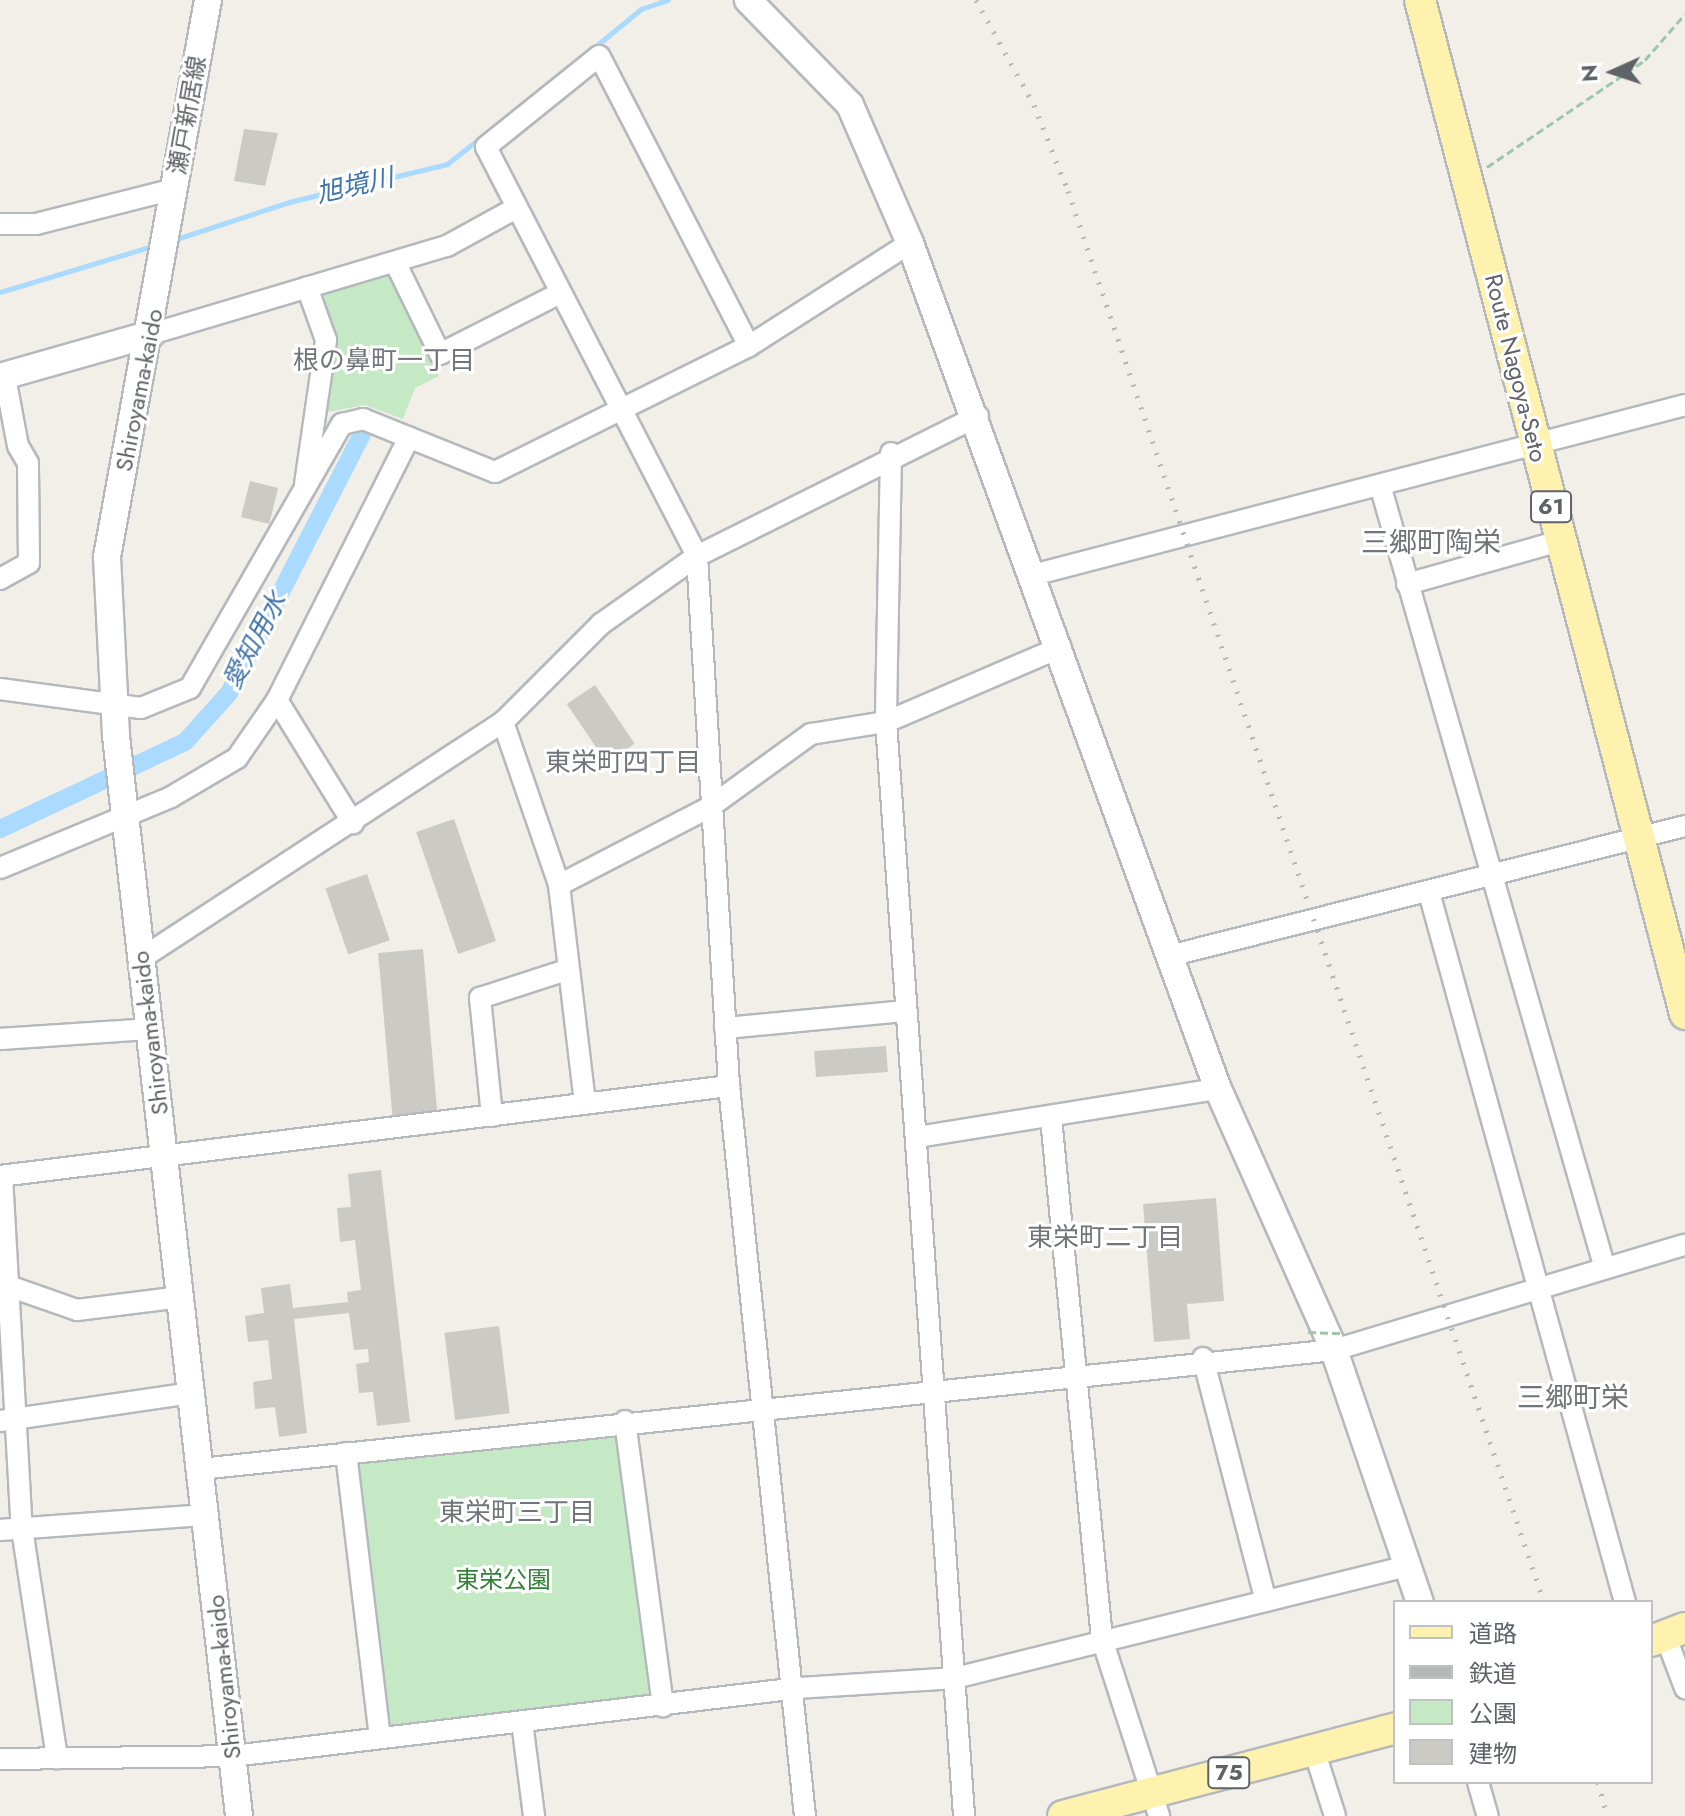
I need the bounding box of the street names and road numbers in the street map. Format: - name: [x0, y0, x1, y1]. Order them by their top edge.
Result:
- street label: 瀬戸新居線: [162, 53, 212, 177]
- street label: Route Nagoya-Seto: [1479, 271, 1553, 465]
- street label: Shiroyama-kaido: [109, 306, 169, 474]
- road number: 61: [1529, 489, 1573, 525]
- street label: Shiroyama-kaido: [126, 949, 174, 1117]
- street label: Shiroyama-kaido: [201, 1593, 247, 1761]
- road number: 75: [1207, 1755, 1251, 1791]

